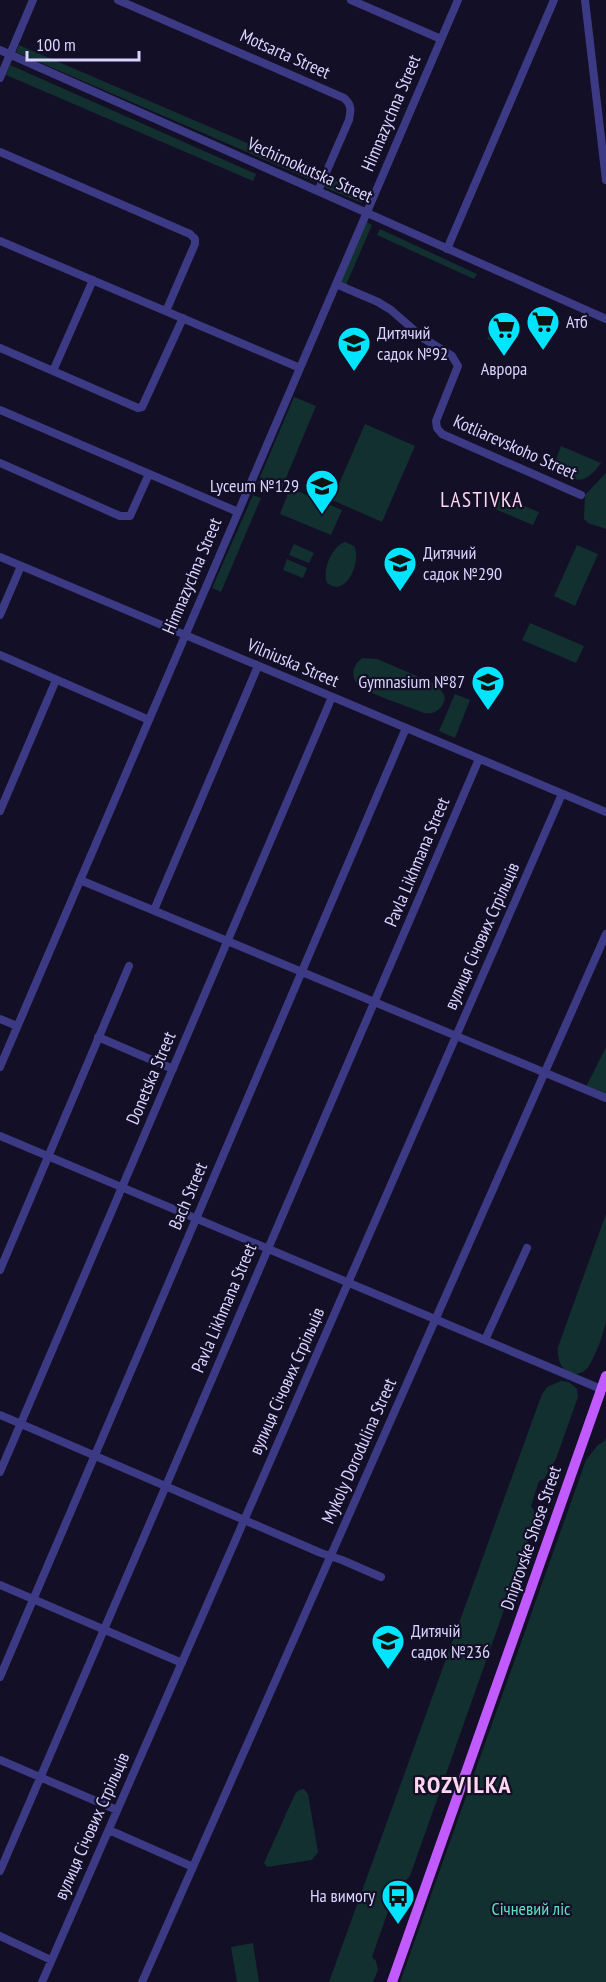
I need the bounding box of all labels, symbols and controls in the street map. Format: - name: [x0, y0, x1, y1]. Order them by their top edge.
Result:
- street label: Motsarta Street: [237, 23, 334, 84]
- scale bar: [27, 24, 140, 62]
- text: 100 m: [36, 33, 76, 56]
- street label: Himnazychna Street: [356, 51, 425, 174]
- street label: Vechirnokutska Street: [243, 131, 376, 207]
- supermarket icon: Атб: [525, 304, 561, 351]
- supermarket icon: Аврора: [486, 310, 522, 357]
- place label: Атб: [566, 310, 588, 333]
- place label: Дитячий садок №92: [377, 321, 448, 365]
- school or university icon: Дитячий садок №92: [336, 325, 372, 372]
- place label: Аврора: [481, 357, 527, 380]
- street label: Kotliarevskoho Street: [450, 409, 581, 484]
- school or university icon: Lyceum №129: [304, 468, 340, 515]
- place label: Lyceum №129: [210, 474, 299, 497]
- district label: LASTIVKA: [440, 486, 524, 513]
- street label: Himnazychna Street: [157, 514, 226, 637]
- place label: Дитячий садок №290: [423, 541, 502, 585]
- school or university icon: Дитячий садок №290: [382, 545, 418, 592]
- street label: Vilniuska Street: [243, 633, 343, 692]
- school or university icon: Gymnasium №87: [470, 664, 506, 711]
- place label: Gymnasium №87: [358, 670, 465, 693]
- street label: Pavla Likhmana Street: [379, 794, 454, 930]
- street label: вулиця Січових Стрільців: [439, 859, 524, 1013]
- street label: Donetska Street: [121, 1028, 180, 1128]
- street label: Bach Street: [163, 1159, 212, 1233]
- street label: Pavla Likhmana Street: [186, 1240, 261, 1376]
- street label: вулиця Січових Стрільців: [244, 1304, 329, 1458]
- street label: Mykoly Dorodulina Street: [316, 1374, 401, 1527]
- street label: Dniprovske Shose Street: [495, 1463, 566, 1613]
- place label: Дитячій садок №236: [411, 1619, 490, 1663]
- school or university icon: Дитячій садок №236: [370, 1623, 406, 1670]
- street label: вулиця Січових Стрільців: [49, 1749, 134, 1903]
- district label: ROZVILKA: [414, 1769, 512, 1800]
- bus stop icon: На вимогу: [380, 1878, 416, 1925]
- place label: На вимогу: [310, 1884, 375, 1907]
- park label: Січневий ліс: [491, 1897, 571, 1920]

